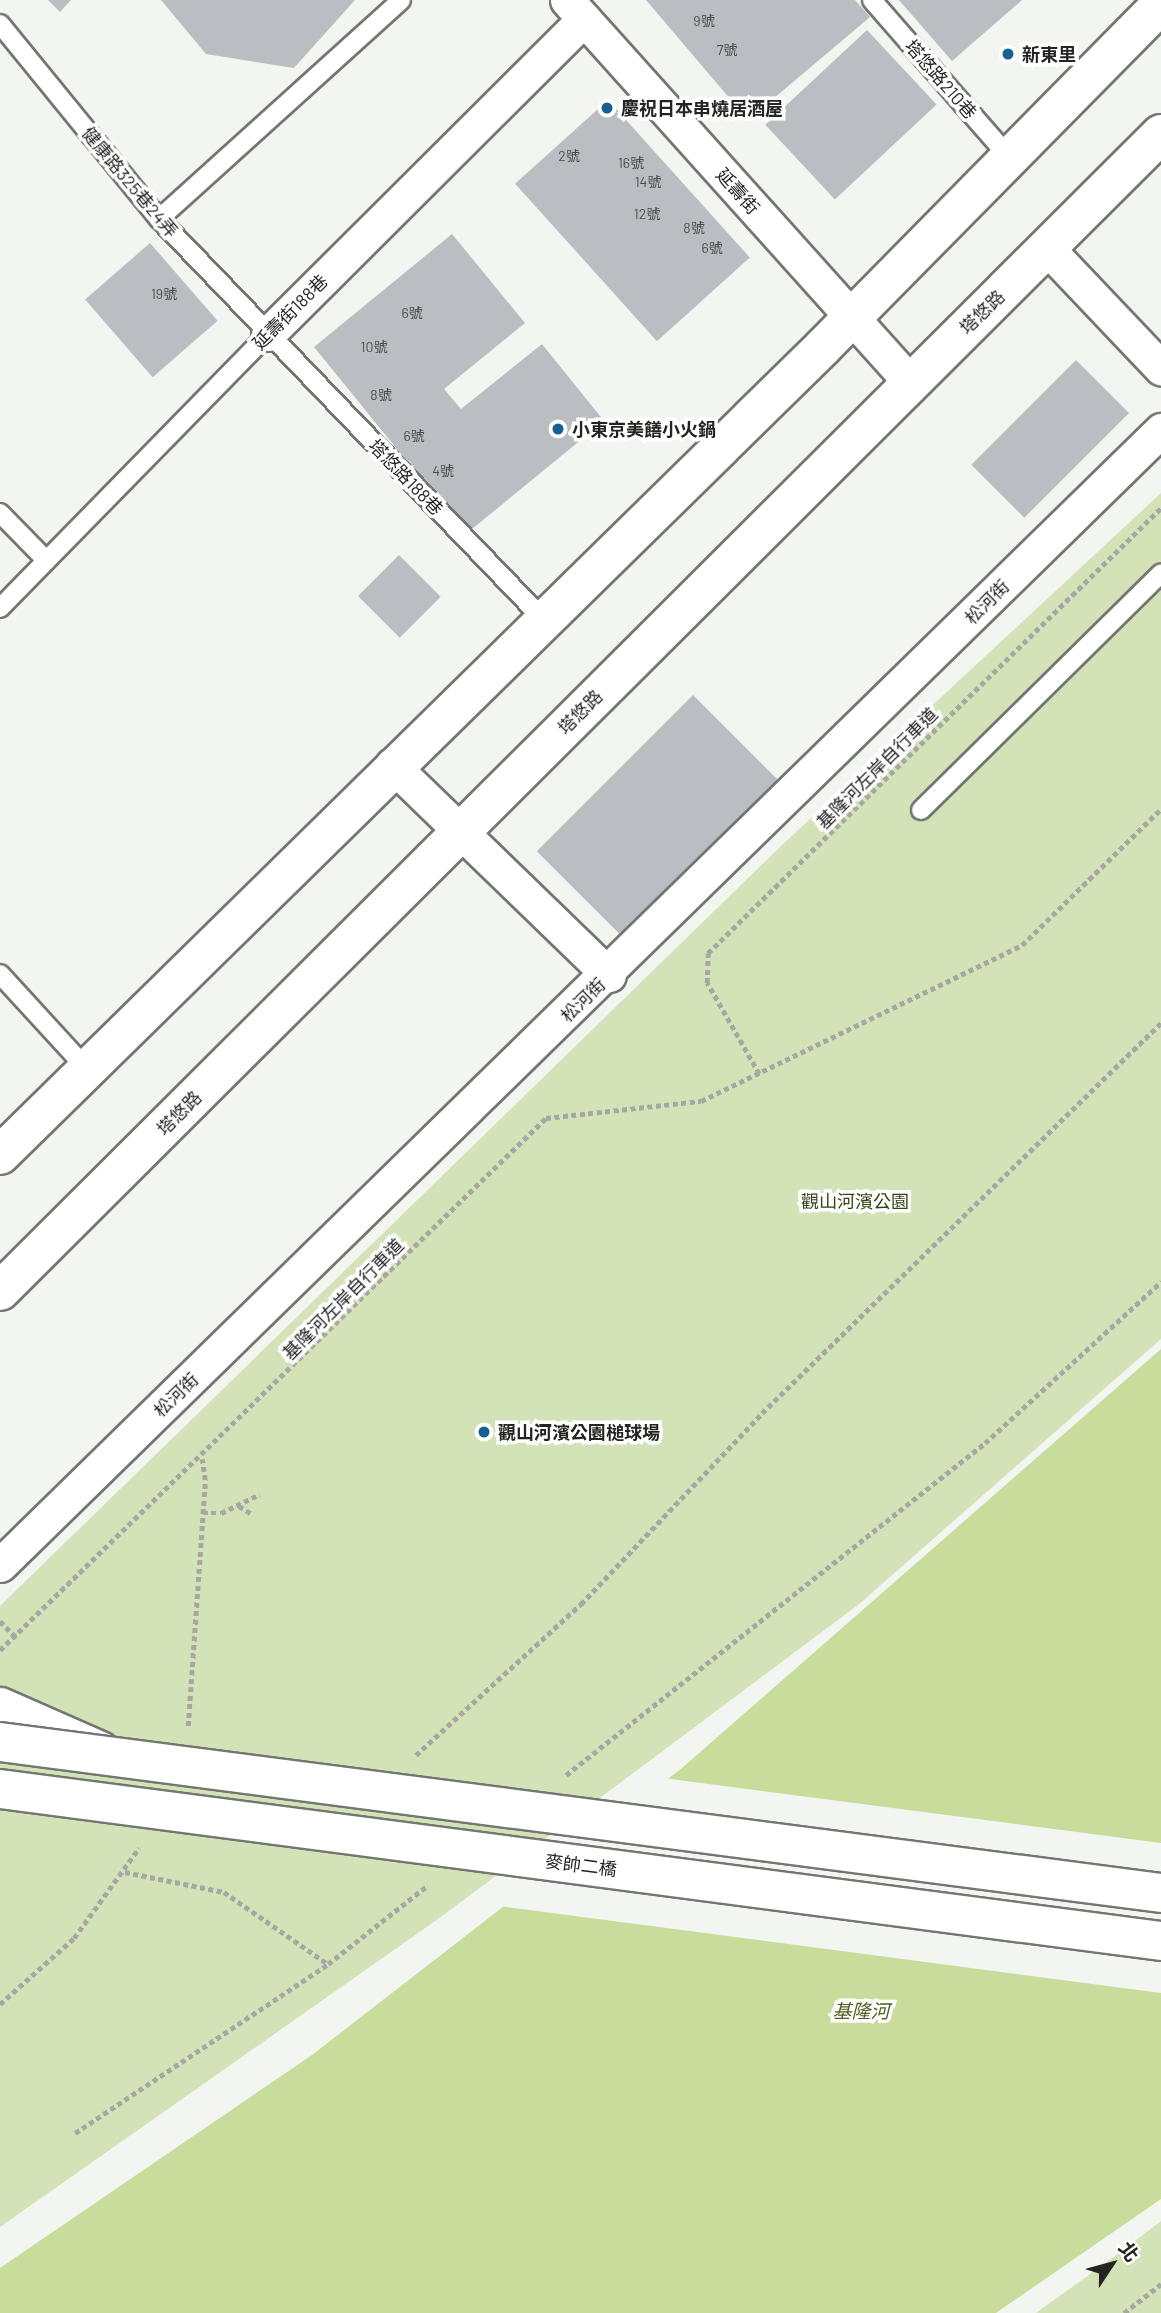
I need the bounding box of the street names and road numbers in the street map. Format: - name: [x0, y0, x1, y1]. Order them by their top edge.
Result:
- street label: 塔悠路210巷: [901, 35, 981, 123]
- street label: 健康路325巷24弄: [77, 122, 183, 242]
- street label: 延壽街: [712, 164, 764, 218]
- street label: 延壽街188巷: [248, 270, 332, 354]
- street label: 塔悠路: [955, 285, 1009, 339]
- street label: 塔悠路188巷: [365, 435, 447, 519]
- street label: 松河街: [960, 575, 1014, 629]
- street label: 塔悠路: [553, 685, 607, 739]
- street label: 基隆河左岸自行車道: [812, 703, 942, 833]
- street label: 松河街: [556, 973, 610, 1027]
- street label: 塔悠路: [152, 1086, 206, 1140]
- street label: 基隆河左岸自行車道: [278, 1234, 408, 1364]
- street label: 松河街: [149, 1368, 203, 1422]
- street label: 麥帥二橋: [544, 1850, 618, 1880]

